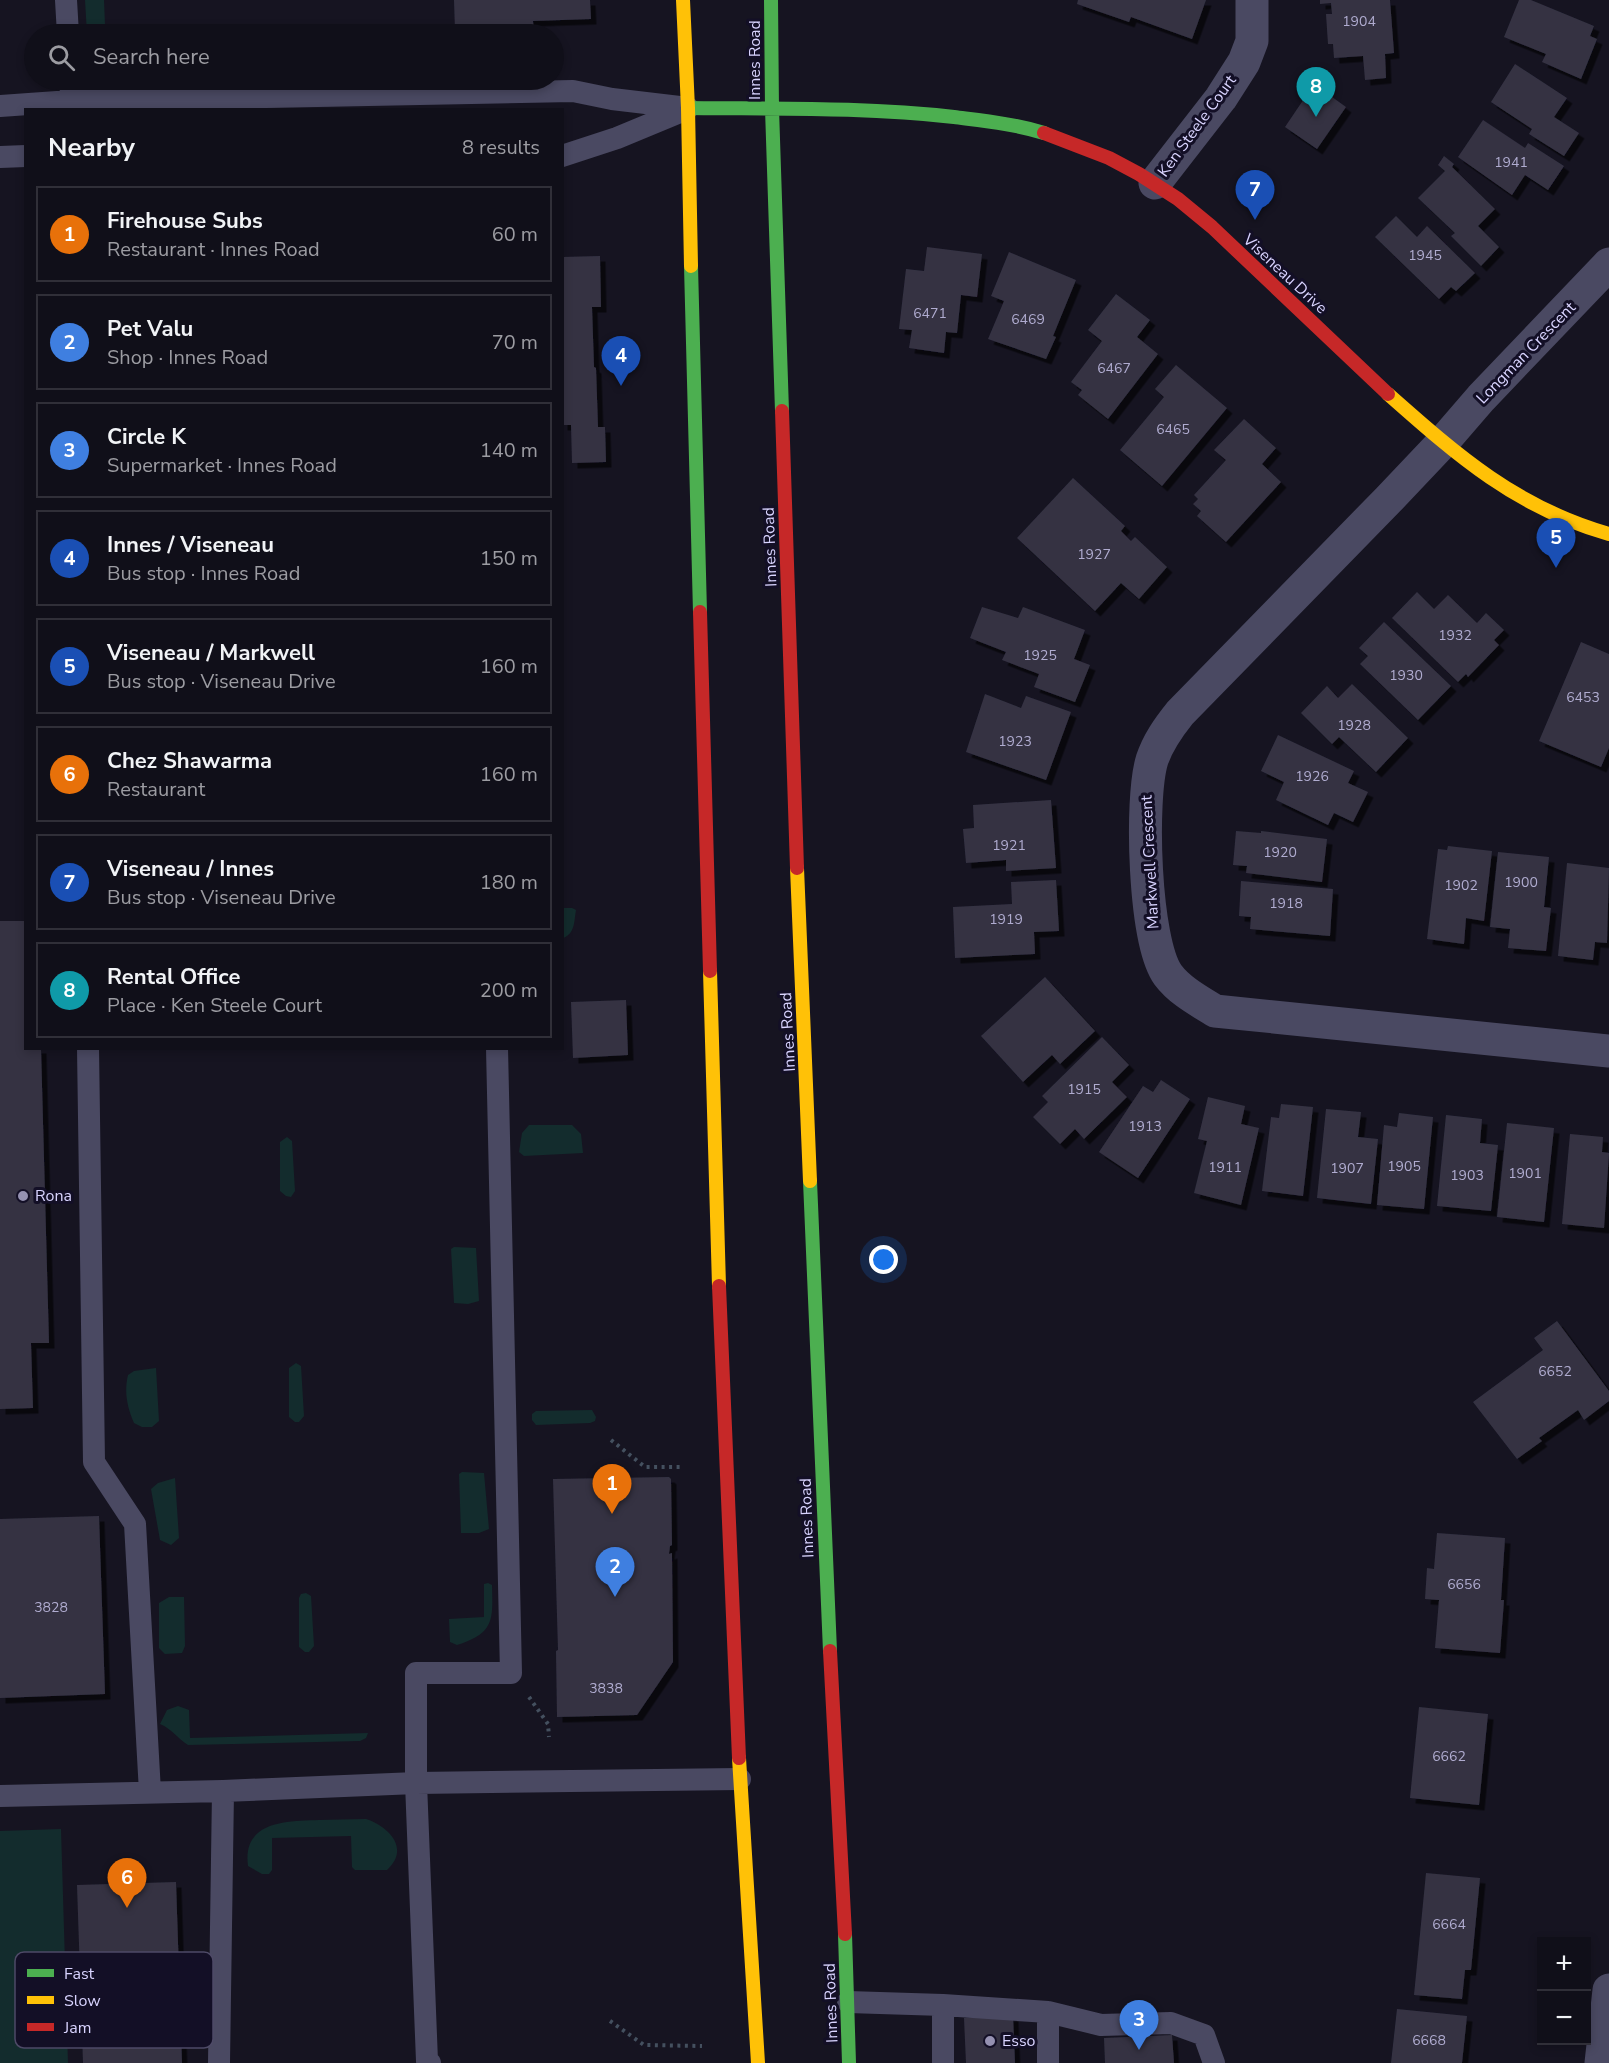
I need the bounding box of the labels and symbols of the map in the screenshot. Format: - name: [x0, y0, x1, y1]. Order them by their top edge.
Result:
- house number: 1904: [1342, 12, 1376, 31]
- street label: Innes Road: [744, 20, 766, 100]
- pin: 8: [1296, 68, 1336, 117]
- street label: Ken Steele Court: [1153, 70, 1242, 181]
- house number: 1941: [1494, 153, 1528, 172]
- pin: 7: [1236, 170, 1274, 220]
- street label: Viseneau Drive: [1237, 228, 1332, 319]
- house number: 1945: [1408, 246, 1442, 265]
- street label: Longman Crescent: [1471, 297, 1581, 409]
- house number: 6471: [913, 304, 947, 323]
- house number: 6469: [1011, 310, 1045, 329]
- pin: 4: [602, 336, 640, 386]
- house number: 6467: [1097, 359, 1131, 378]
- house number: 6465: [1156, 420, 1190, 439]
- street label: Innes Road: [758, 507, 782, 587]
- pin: 5: [1536, 518, 1576, 568]
- house number: 1927: [1077, 545, 1111, 564]
- house number: 1932: [1438, 626, 1472, 645]
- house number: 1925: [1023, 646, 1057, 665]
- house number: 1930: [1389, 666, 1423, 685]
- house number: 6453: [1566, 688, 1600, 707]
- house number: 1928: [1337, 716, 1371, 735]
- house number: 1923: [998, 732, 1032, 751]
- house number: 1926: [1295, 767, 1329, 786]
- street label: Markwell Crescent: [1135, 794, 1164, 930]
- house number: 1921: [992, 836, 1026, 855]
- house number: 1920: [1263, 843, 1297, 862]
- house number: 1900: [1504, 873, 1538, 892]
- house number: 1902: [1444, 876, 1478, 895]
- house number: 1918: [1269, 894, 1303, 913]
- house number: 1919: [989, 910, 1023, 929]
- street label: Innes Road: [775, 992, 801, 1072]
- house number: 1915: [1067, 1080, 1101, 1099]
- house number: 1913: [1128, 1117, 1162, 1136]
- house number: 1905: [1387, 1157, 1421, 1176]
- house number: 1911: [1208, 1158, 1242, 1177]
- house number: 1907: [1330, 1159, 1364, 1178]
- house number: 1901: [1508, 1164, 1542, 1183]
- house number: 1903: [1450, 1166, 1484, 1185]
- place label: Rona: [35, 1185, 72, 1207]
- marker: Rona: [16, 1189, 30, 1203]
- your location: [869, 1245, 898, 1274]
- house number: 6652: [1538, 1362, 1572, 1381]
- pin: 1: [592, 1464, 632, 1514]
- street label: Innes Road: [795, 1478, 819, 1558]
- pin: 2: [596, 1548, 634, 1597]
- house number: 6656: [1447, 1575, 1481, 1594]
- house number: 3828: [34, 1598, 68, 1617]
- house number: 3838: [589, 1679, 623, 1698]
- house number: 6662: [1432, 1747, 1466, 1766]
- pin: 6: [108, 1858, 146, 1908]
- house number: 6664: [1432, 1915, 1466, 1934]
- legend: [15, 1952, 213, 2048]
- text: Fast: [64, 1963, 95, 1985]
- street label: Innes Road: [819, 1963, 843, 2043]
- text: Slow: [64, 1990, 101, 2012]
- pin: 3: [1120, 2000, 1158, 2050]
- text: Jam: [63, 2017, 91, 2039]
- place label: Esso: [1002, 2030, 1036, 2052]
- house number: 6668: [1412, 2031, 1446, 2050]
- marker: Esso: [983, 2034, 997, 2048]

